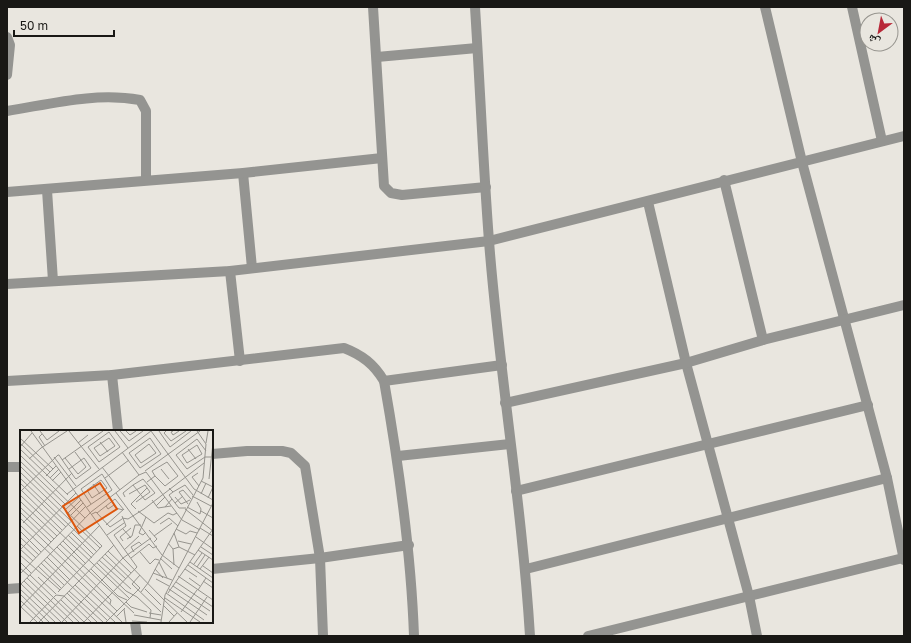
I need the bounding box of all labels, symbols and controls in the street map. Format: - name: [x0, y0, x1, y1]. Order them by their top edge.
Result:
- scale bar: [14, 12, 114, 38]
- north arrow: [859, 12, 899, 52]
- text: 50 m: [20, 18, 48, 33]
- text: ش: [865, 30, 883, 50]
- inset map: [20, 430, 213, 623]

